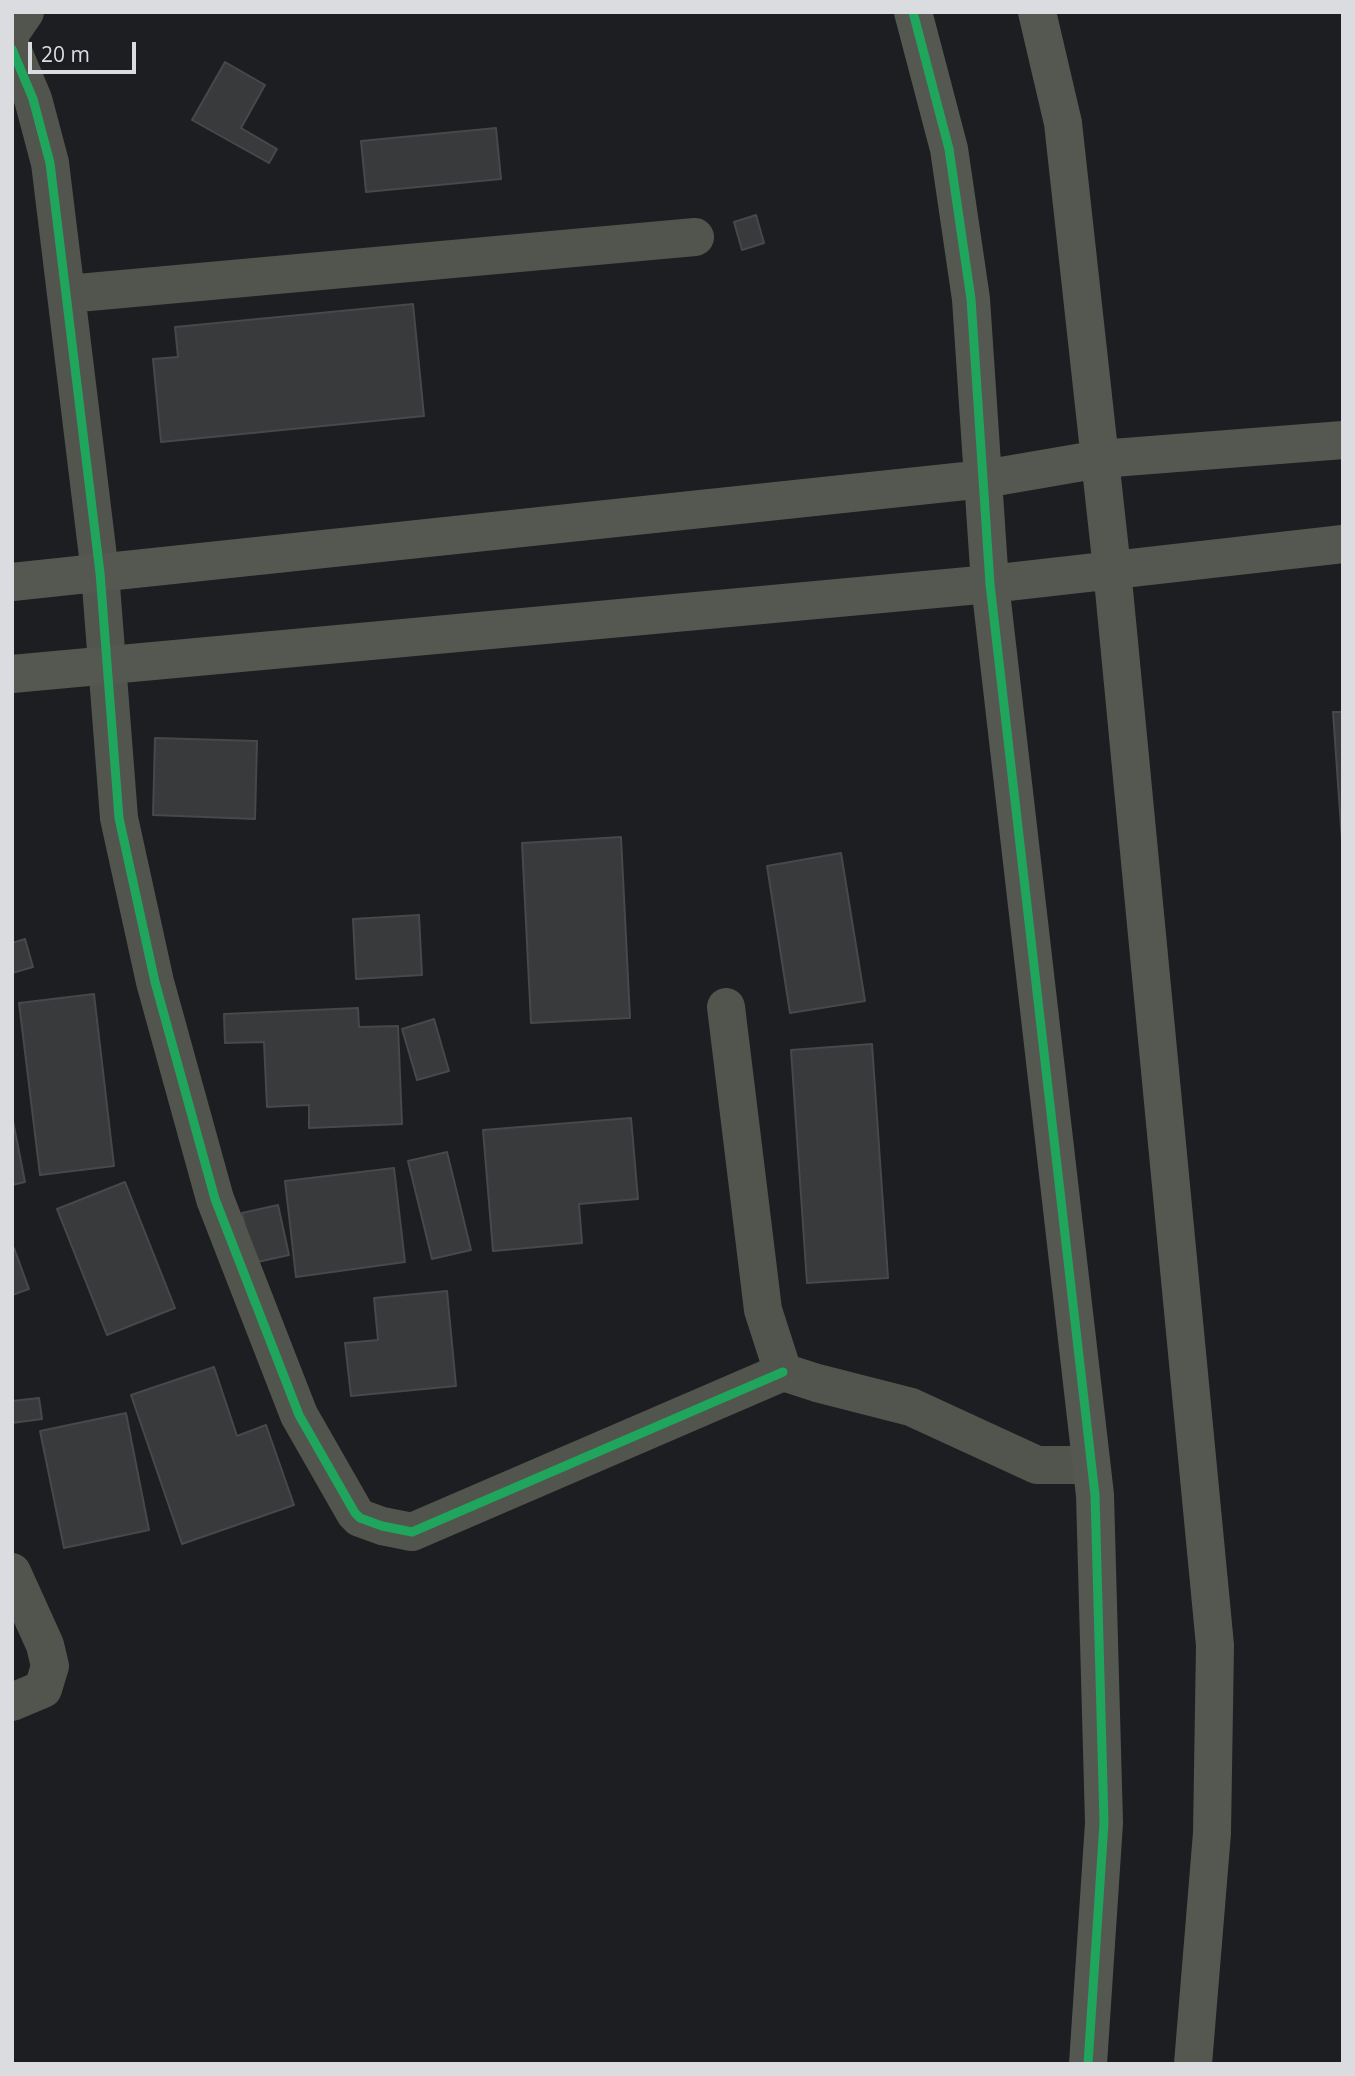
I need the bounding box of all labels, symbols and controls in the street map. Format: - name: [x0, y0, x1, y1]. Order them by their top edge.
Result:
- scale bar: [32, 28, 140, 72]
- text: 20 m: [41, 40, 90, 68]

